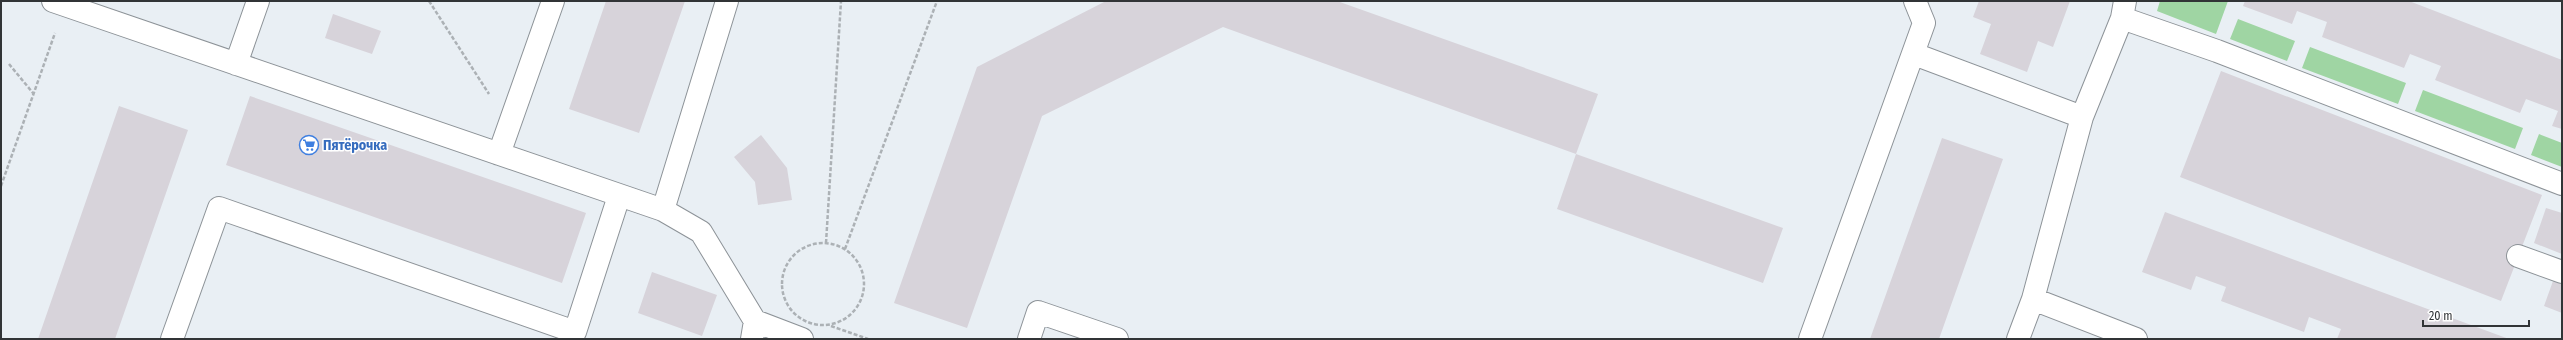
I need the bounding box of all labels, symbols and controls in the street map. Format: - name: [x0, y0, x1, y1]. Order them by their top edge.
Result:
- supermarket icon: Пятёрочка: [298, 134, 320, 156]
- place label: Пятёрочка: [323, 137, 387, 154]
- scale bar: [2423, 302, 2529, 328]
- text: 20 m: [2429, 309, 2453, 323]

